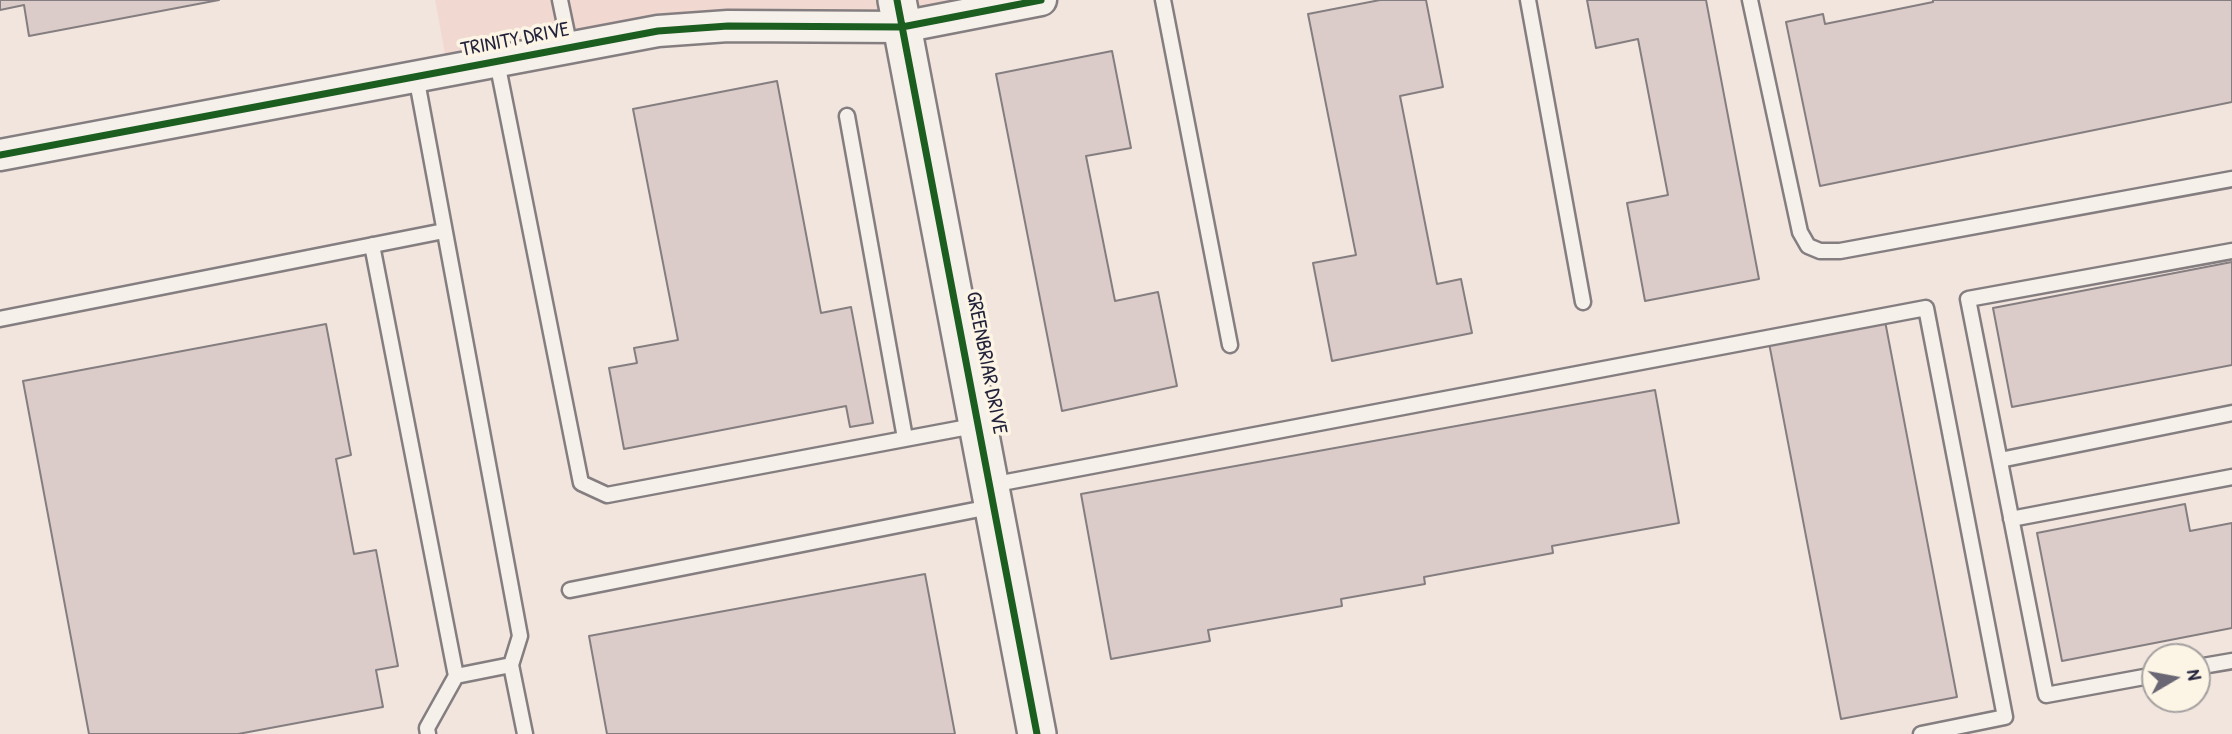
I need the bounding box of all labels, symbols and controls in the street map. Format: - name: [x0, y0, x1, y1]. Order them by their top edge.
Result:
- street label: TRINITY DRIVE: [459, 17, 571, 63]
- street label: GREENBRIAR DRIVE: [960, 290, 1012, 436]
- north arrow: [2141, 643, 2211, 713]
- text: N: [2181, 667, 2208, 682]

